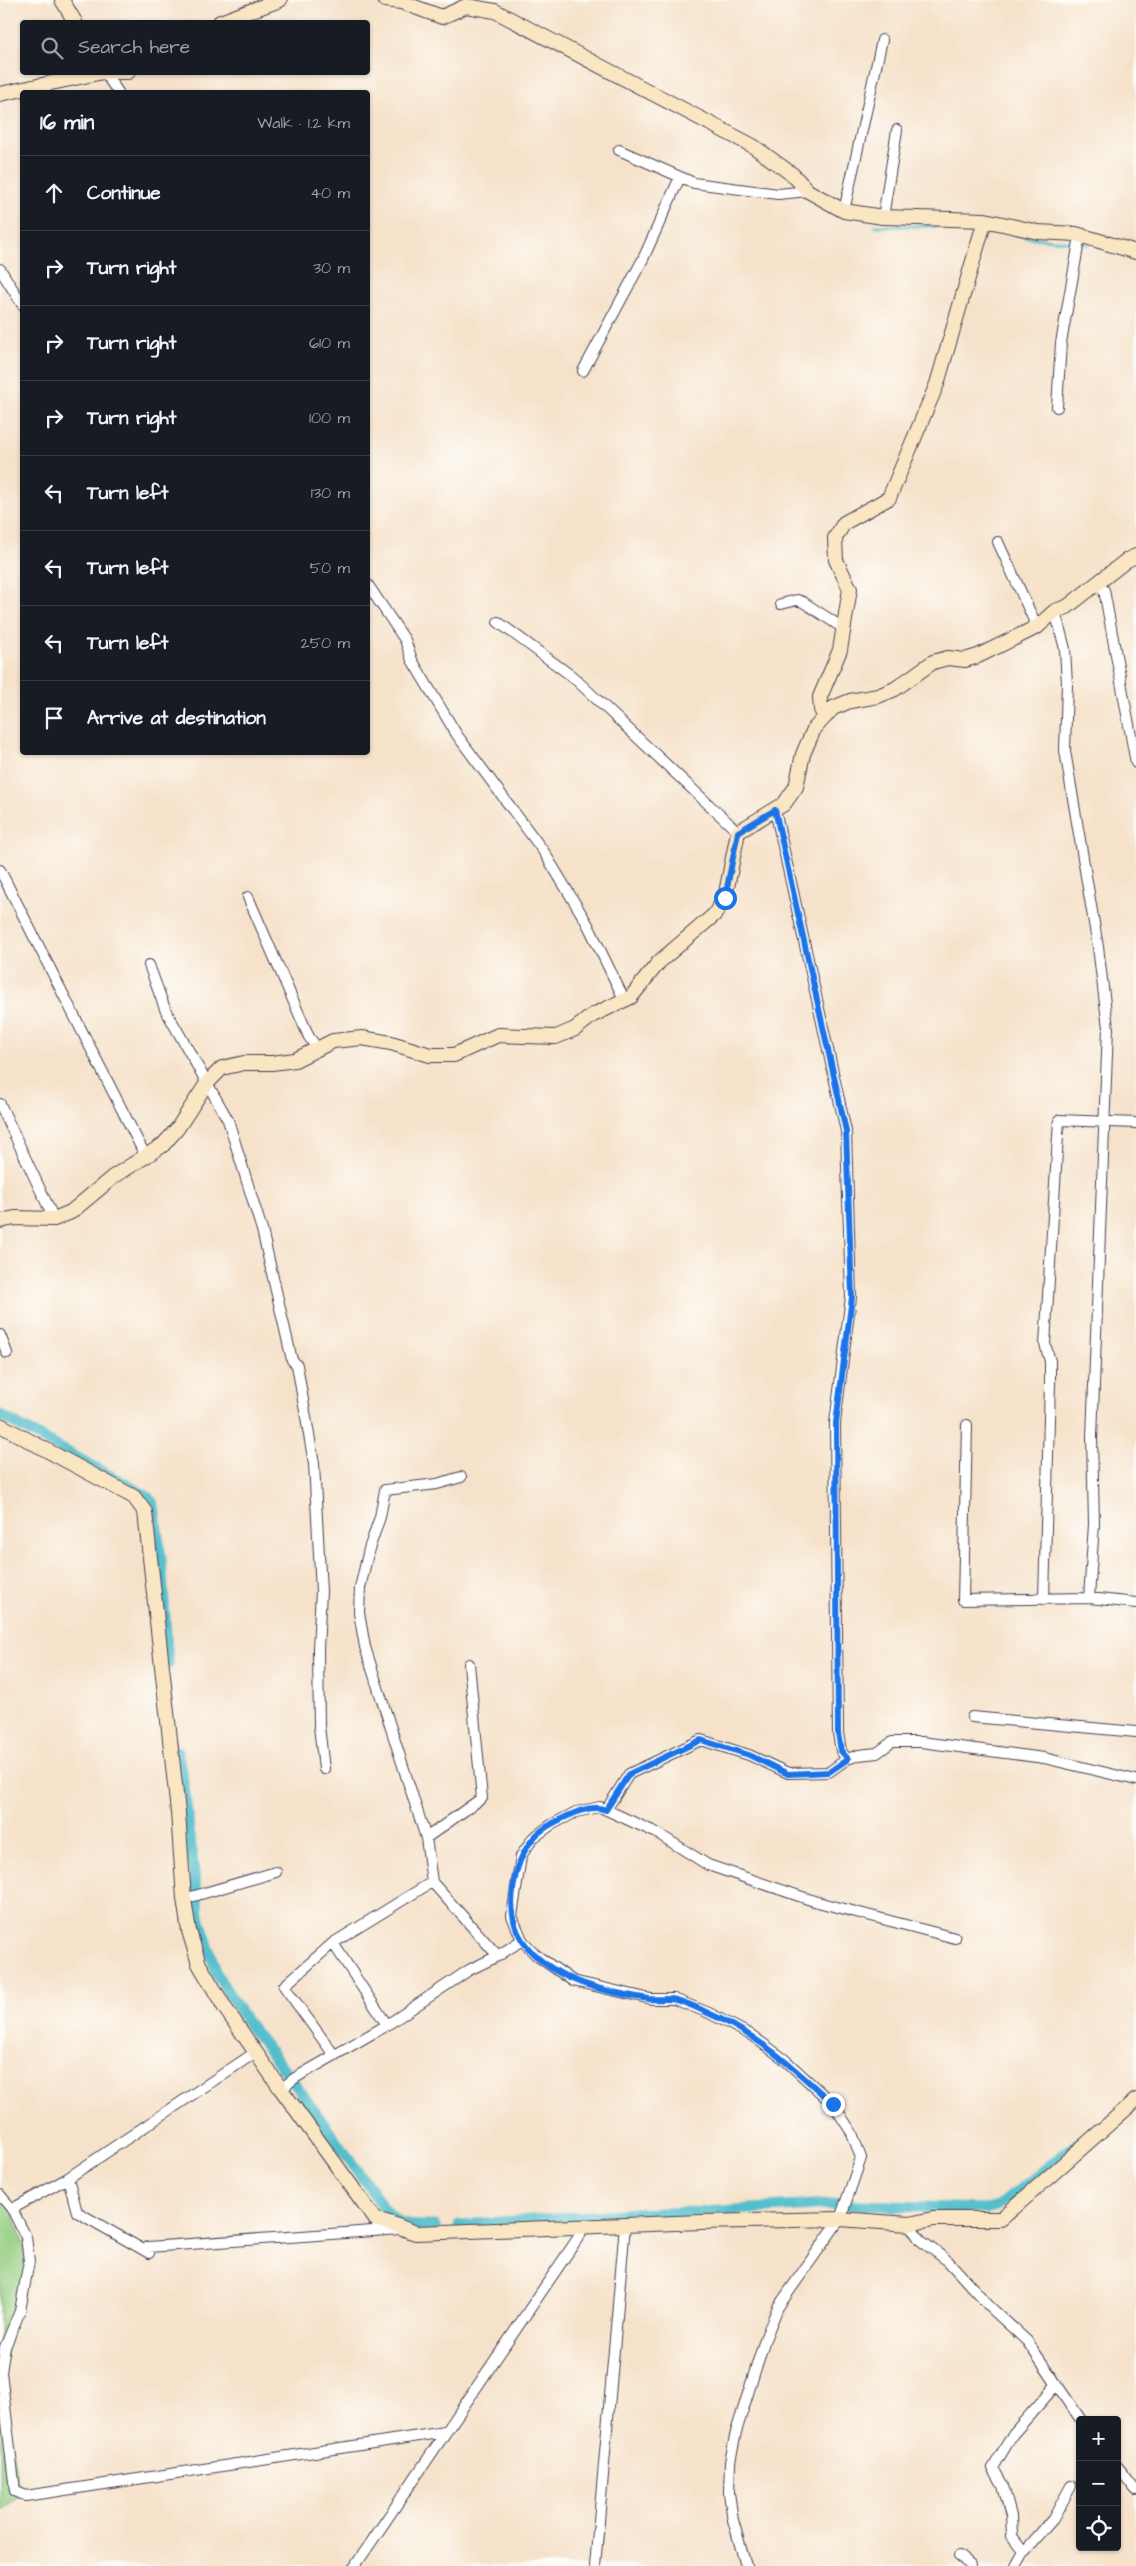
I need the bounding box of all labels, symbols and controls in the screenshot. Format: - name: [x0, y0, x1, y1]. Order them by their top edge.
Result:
- search box: [20, 20, 370, 75]
- icon: search: [38, 34, 66, 62]
- text: Search here: [78, 34, 190, 61]
- text: 16 min: [40, 108, 94, 137]
- text: Walk · 1.2 km: [257, 112, 350, 134]
- icon: ahead: [40, 179, 68, 207]
- text: Continue: [87, 180, 161, 207]
- text: 40 m: [310, 182, 350, 204]
- icon: right: [40, 254, 68, 282]
- text: Turn right: [87, 255, 176, 282]
- text: 30 m: [313, 257, 350, 279]
- icon: right: [40, 329, 68, 357]
- text: Turn right: [87, 330, 176, 357]
- text: 610 m: [309, 332, 350, 354]
- icon: right: [40, 404, 68, 432]
- text: Turn right: [87, 405, 176, 432]
- text: 100 m: [309, 407, 350, 429]
- icon: left: [40, 479, 68, 507]
- text: Turn left: [87, 480, 168, 507]
- text: 130 m: [311, 482, 350, 504]
- icon: left: [40, 554, 68, 582]
- text: Turn left: [87, 555, 168, 582]
- text: 50 m: [310, 557, 350, 579]
- icon: left: [40, 629, 68, 657]
- text: Turn left: [87, 630, 168, 657]
- text: 250 m: [301, 632, 350, 654]
- icon: arrive: [40, 704, 68, 732]
- text: Arrive at destination: [87, 705, 266, 732]
- route start: [714, 887, 737, 910]
- route end: [822, 2093, 845, 2116]
- map controls: [1076, 2416, 1121, 2551]
- button: +: [1076, 2416, 1121, 2461]
- button: −: [1076, 2461, 1121, 2506]
- button: locate: [1076, 2506, 1121, 2551]

